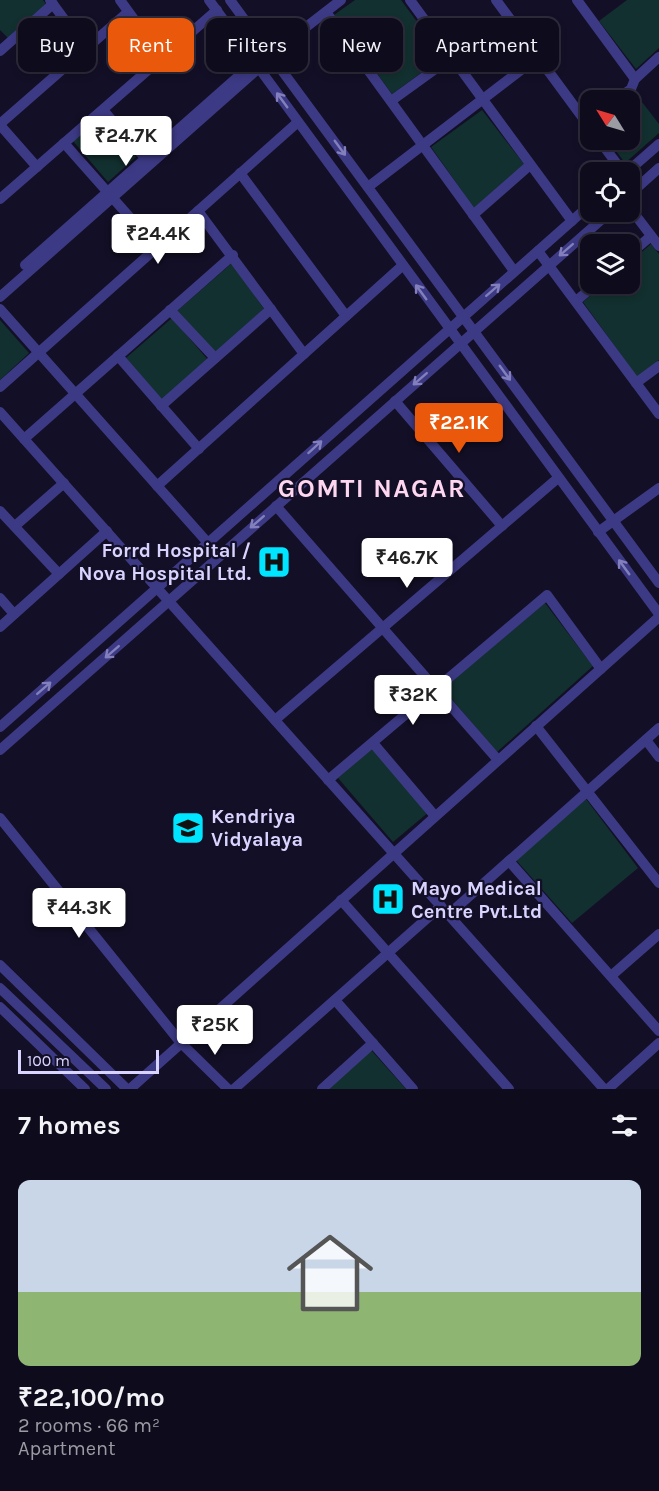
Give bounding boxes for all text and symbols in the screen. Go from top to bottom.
chip: Buy [18,18,96,72]
chip: Rent [108,18,194,72]
chip: Filters [206,18,308,72]
chip: New [320,18,403,72]
chip: Apartment [415,18,559,72]
north arrow [580,90,640,150]
map controls [580,90,640,294]
one-way arrow [276,93,288,109]
pin: ₹24.7K [77,116,175,167]
text: ₹24.7K [95,124,157,147]
one-way arrow [333,140,346,156]
button: locate [580,162,640,222]
pin: ₹24.4K [109,214,207,265]
text: ₹24.4K [126,222,190,245]
button: layers [580,234,640,294]
one-way arrow [559,243,574,257]
one-way arrow [485,283,500,297]
one-way arrow [415,285,427,301]
one-way arrow [498,365,511,381]
one-way arrow [412,372,427,386]
pin: ₹22.1K [410,403,508,454]
text: ₹22.1K [429,411,489,434]
one-way arrow [307,440,322,454]
district label: GOMTI NAGAR [278,473,466,504]
one-way arrow [250,515,265,529]
pin: ₹46.7K [358,538,456,589]
place label: Forrd Hospital / Nova Hospital Ltd. [78,539,251,585]
hospital icon: Forrd Hospital / Nova Hospital Ltd. [256,544,292,580]
text: ₹46.7K [376,546,438,569]
one-way arrow [618,560,630,576]
one-way arrow [104,645,120,658]
pin: ₹32K [377,675,449,726]
one-way arrow [36,681,51,695]
text: ₹32K [388,683,438,706]
place label: Kendriya Vidyalaya [211,805,303,851]
school or university icon: Kendriya Vidyalaya [170,810,206,846]
place label: Mayo Medical Centre Pvt.Ltd [411,877,542,923]
hospital icon: Mayo Medical Centre Pvt.Ltd [370,881,406,917]
pin: ₹44.3K [30,888,128,939]
text: ₹44.3K [46,896,112,919]
pin: ₹25K [179,1005,251,1056]
text: ₹25K [191,1013,239,1036]
scale bar [18,1047,159,1074]
text: 100 m [27,1051,70,1070]
icon: filters [608,1109,641,1142]
text: 7 homes [18,1110,121,1141]
icon: home [276,1219,384,1327]
text: ₹22,100/mo [18,1382,165,1413]
text: 2 rooms · 66 m² [18,1414,160,1437]
text: Apartment [18,1437,116,1460]

